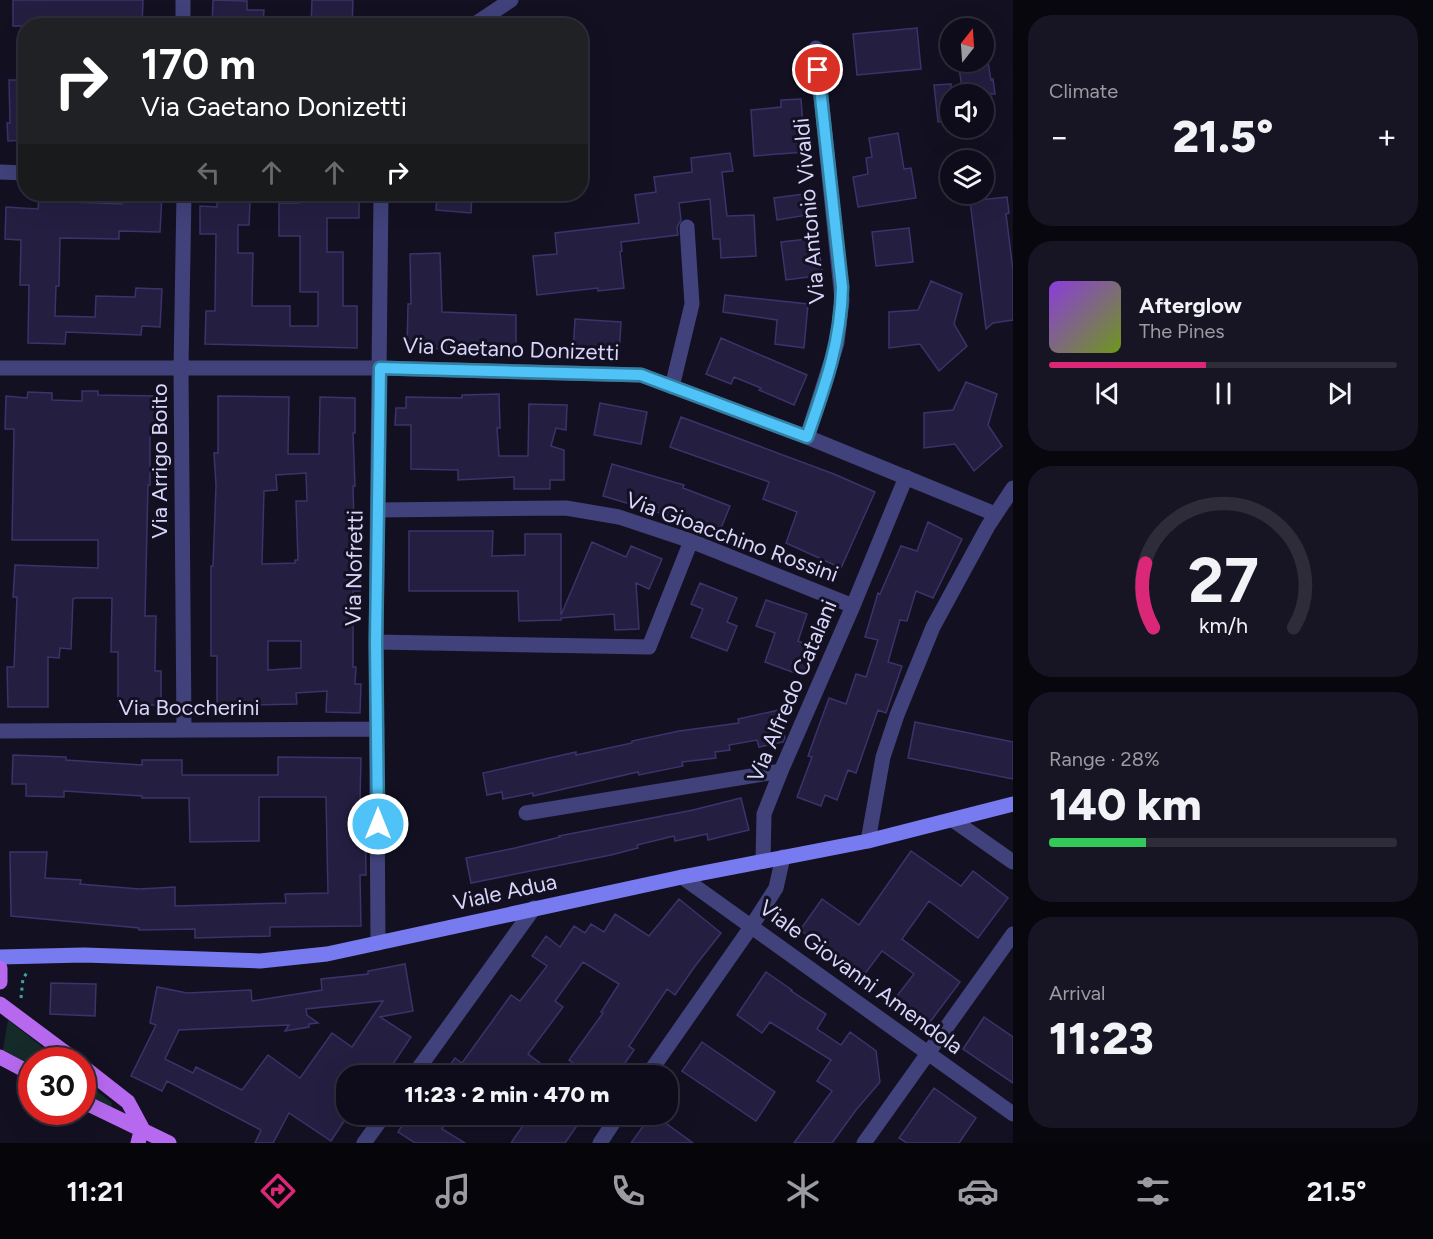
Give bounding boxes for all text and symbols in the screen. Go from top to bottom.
north arrow [940,18,994,72]
map controls [940,18,994,204]
text: 170 m [141,39,256,90]
icon: right [42,42,120,120]
pin [792,44,843,95]
icon: arrive [801,53,834,86]
text: Climate [1049,79,1118,103]
button: sound [940,84,994,138]
text: Via Gaetano Donizetti [141,90,407,123]
text: 21.5° [1172,109,1274,163]
street label: Via Antonio Vivaldi [787,117,831,305]
text: − [1049,117,1070,156]
text: + [1376,117,1397,156]
button: layers [940,150,994,204]
icon: left [192,156,225,189]
icon: ahead [255,156,288,189]
icon: ahead [318,156,351,189]
icon: right [381,156,414,189]
text: Afterglow [1139,292,1242,319]
text: The Pines [1139,319,1225,343]
street label: Via Gaetano Donizetti [402,332,620,366]
icon: previous [1091,377,1124,410]
icon: pause [1207,377,1240,410]
icon: next [1323,377,1356,410]
street label: Via Arrigo Boito [146,383,173,539]
street label: Via Gioacchino Rossini [622,486,842,588]
street label: Via Nofretti [339,510,369,626]
text: 27 [1188,544,1258,619]
street label: Via Alfredo Catalani [741,596,843,786]
text: km/h [1199,614,1247,639]
street label: Via Boccherini [118,694,260,721]
text: Range · 28% [1049,747,1160,771]
text: 140 km [1049,777,1202,831]
position arrow [346,792,410,856]
street label: Viale Adua [451,868,559,916]
street label: Viale Giovanni Amendola [754,894,968,1060]
text: Arrival [1049,981,1105,1005]
text: 11:23 [1049,1011,1154,1065]
speed limit sign: 30 [18,1047,96,1125]
text: 11:23 · 2 min · 470 m [405,1081,609,1108]
icon: directions [257,1170,299,1212]
icon: music [432,1170,474,1212]
icon: phone [607,1170,649,1212]
icon: climate [782,1170,824,1212]
icon: car [957,1170,999,1212]
icon: filters [1132,1170,1174,1212]
text: 11:21 [66,1175,124,1208]
text: 21.5° [1307,1175,1366,1208]

